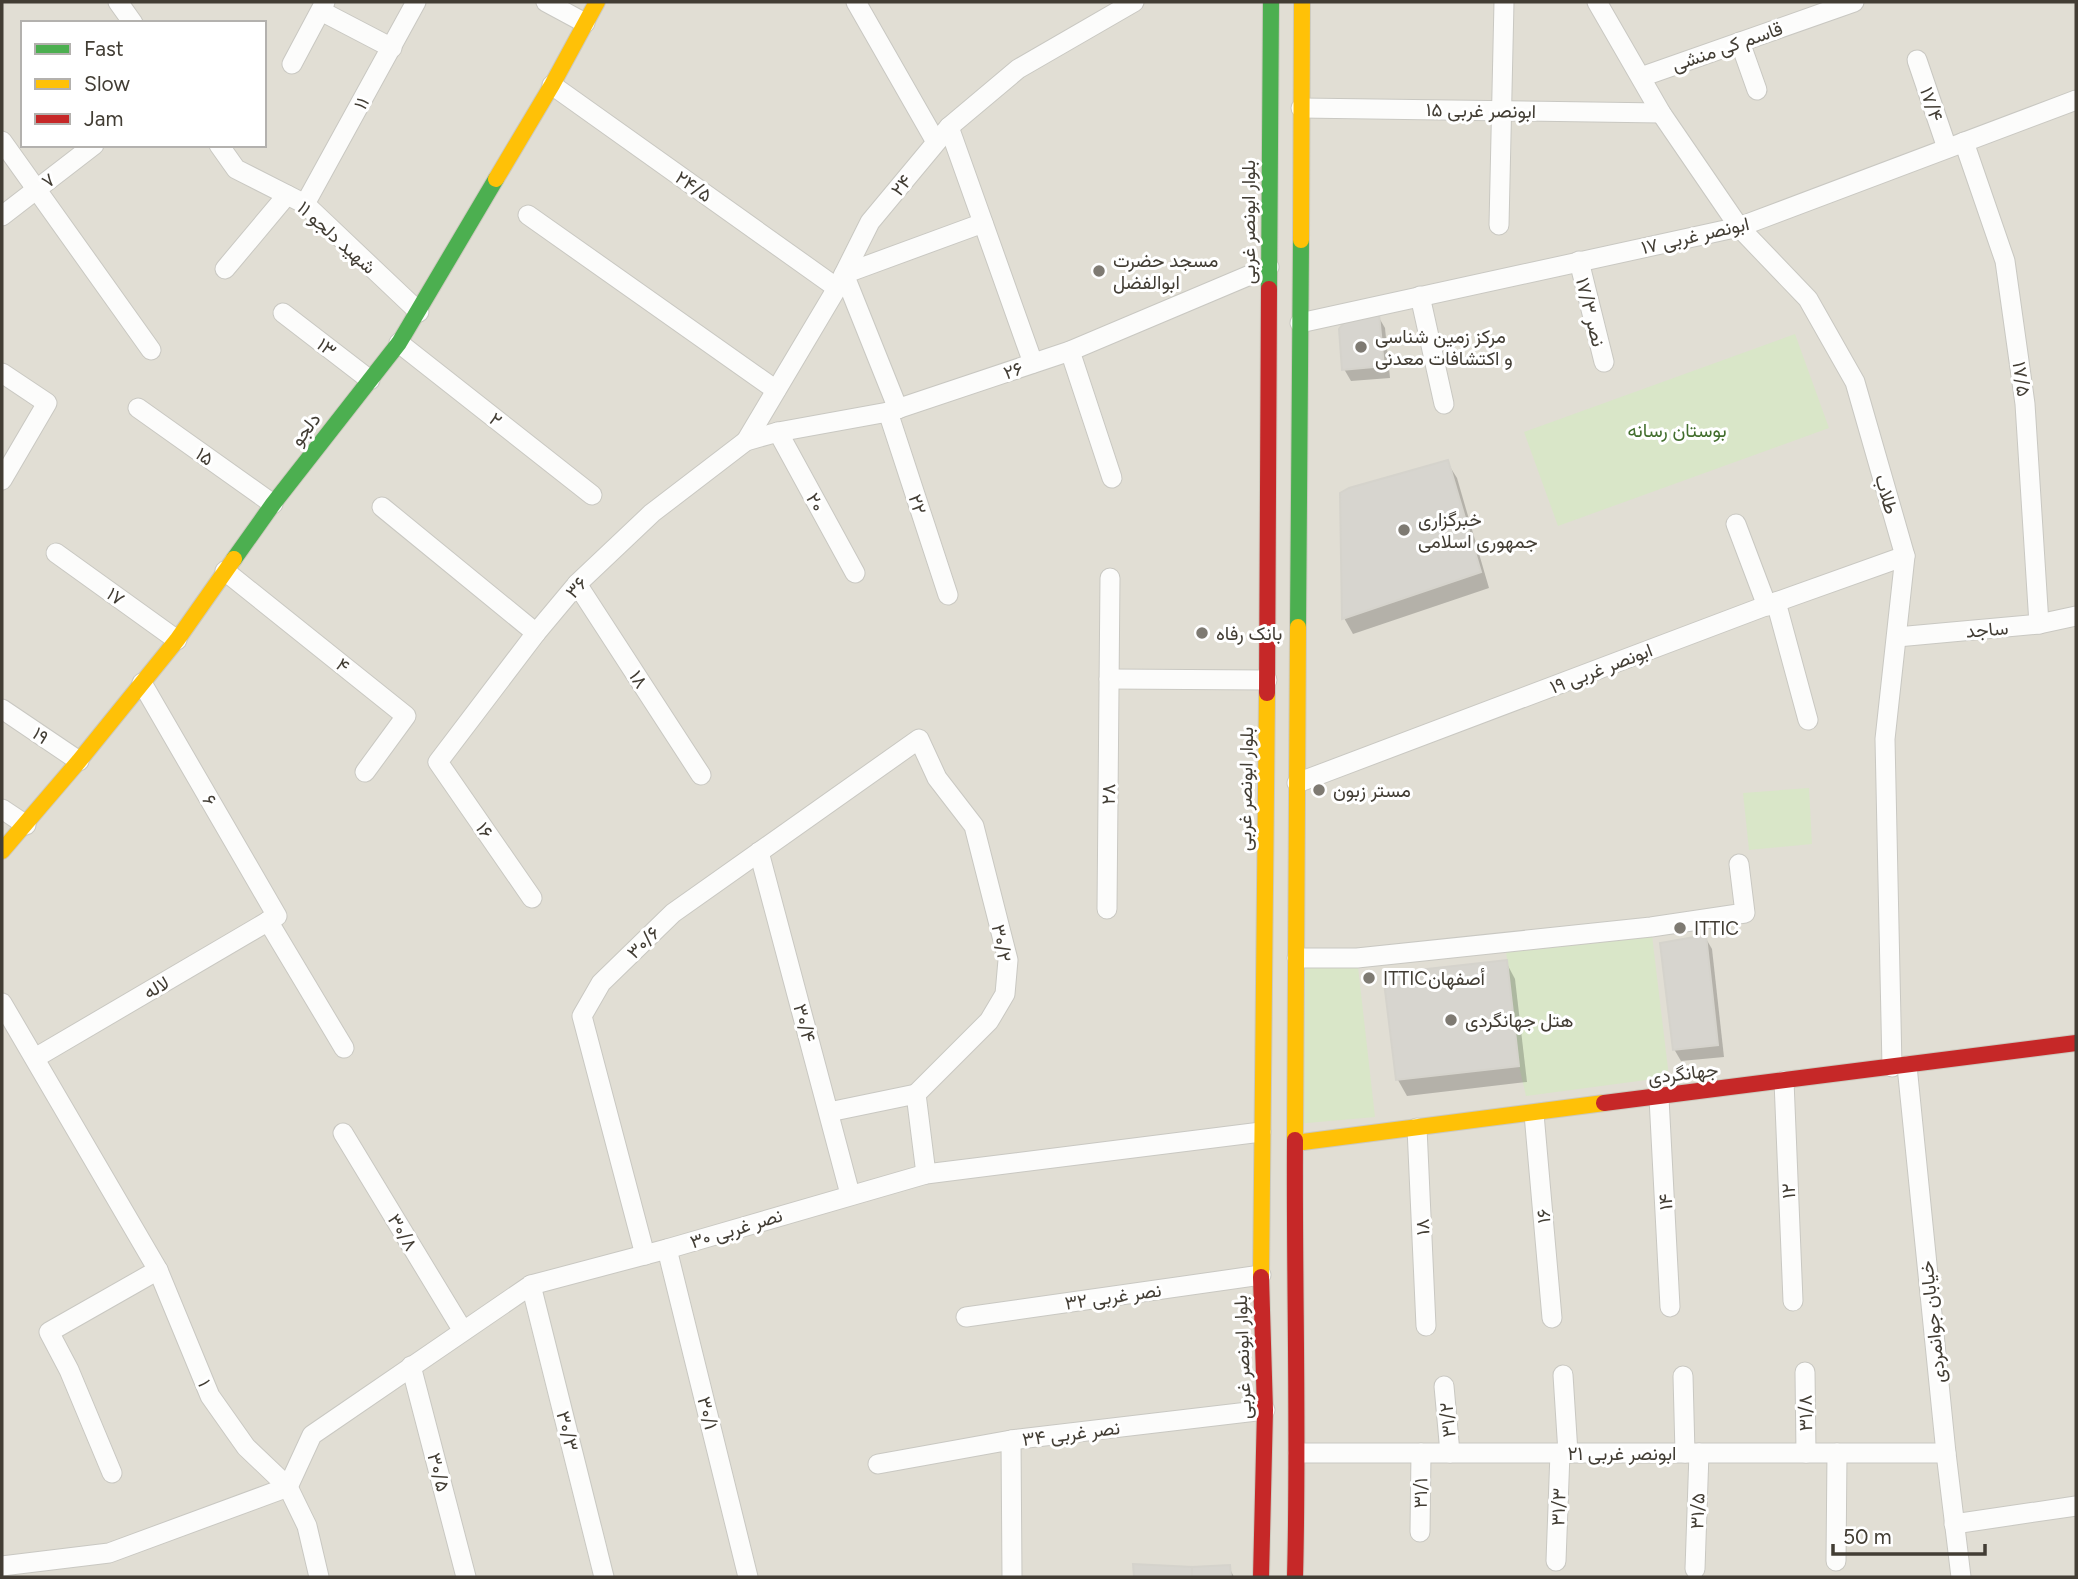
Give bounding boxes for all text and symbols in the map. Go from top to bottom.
street label: قاسم کی منشی [1669,17,1786,77]
legend [21,21,266,147]
text: Fast [84,36,124,61]
text: Slow [84,71,130,96]
street label: ۱۷/۴ [1915,84,1948,125]
street label: ۱۱ [349,93,374,114]
street label: ابونصر غربی ۱۵ [1426,98,1536,123]
text: Jam [84,106,123,131]
street label: بلوار ابونصر غربی [1237,160,1260,284]
street label: ۲۴/۵ [671,166,716,207]
street label: ۷ [37,168,60,193]
street label: ۲۴ [886,170,917,201]
street label: شهید دلجو ۱۱ [293,196,381,279]
street label: ابونصر غربی ۱۷ [1639,212,1751,259]
place label: مسجد حضرت ابوالفضل [1113,249,1218,294]
marker: مسجد حضرت ابوالفضل [1091,263,1107,279]
street label: نصر ۱۷/۳ [1571,275,1610,349]
place label: مرکز زمین شناسی و اکتشافات معدنی [1375,325,1513,370]
street label: ۱۳ [313,333,341,362]
marker: مرکز زمین شناسی و اکتشافات معدنی [1353,339,1369,355]
street label: ۲۶ [1000,356,1026,384]
street label: ۱۷/۵ [2008,360,2035,398]
street label: ۲ [485,407,507,432]
street label: دلجو [285,408,326,451]
park label: بوستان رسانه [1627,419,1727,442]
street label: ۱۵ [191,442,218,471]
street label: طلاب [1870,472,1903,517]
street label: ۲۰ [801,489,830,516]
street label: ۲۲ [904,491,932,517]
place label: خبرگزاری جمهوری اسلامی [1418,508,1538,553]
marker: خبرگزاری جمهوری اسلامی [1396,522,1412,538]
street label: ۳۶ [561,572,592,603]
street label: ۱۷ [102,582,129,611]
street label: ساجد [1965,616,2009,643]
place label: بانک رفاه [1216,622,1282,645]
marker: بانک رفاه [1194,625,1210,641]
street label: ابونصر غربی ۱۹ [1547,638,1656,699]
street label: ۴ [331,653,354,678]
street label: ۱۸ [624,666,653,693]
street label: ۱۹ [28,722,53,749]
street label: بلوار ابونصر غربی [1233,727,1258,851]
place label: مستر زبون [1333,779,1411,802]
marker: مستر زبون [1311,782,1327,798]
street label: ۲۸ [1097,783,1120,805]
street label: ۶ [197,790,222,810]
street label: ۱۶ [471,818,498,843]
place label: ITTIC [1694,917,1739,940]
marker: ITTIC [1672,920,1688,936]
street label: ۳۰/۶ [622,921,665,964]
street label: ۳۰/۲ [987,922,1016,964]
place label: ITTICأصفهان [1383,967,1485,990]
marker: ITTICأصفهان [1361,970,1377,986]
street label: لاله [139,971,173,1004]
street label: ۳۰/۴ [788,1001,821,1045]
place label: هتل جهانگردی [1465,1009,1574,1032]
marker: هتل جهانگردی [1443,1012,1459,1028]
street label: جهانگردی [1647,1058,1720,1089]
street label: ۱۲ [1777,1183,1800,1199]
street label: ۱۴ [1654,1193,1677,1211]
street label: نصر غربی ۳۰ [687,1204,785,1253]
street label: ۱۶ [1531,1208,1556,1224]
street label: ۳۰/۸ [383,1210,423,1255]
street label: ۱۸ [1411,1218,1434,1236]
street label: خیابان جوانمردی [1915,1260,1950,1384]
street label: نصر غربی ۳۲ [1063,1278,1163,1315]
street label: بلوار ابونصر غربی [1229,1294,1256,1420]
street label: ۱ [193,1376,216,1390]
street label: ۳۰/۱ [692,1394,723,1432]
street label: ۳۱/۸ [1794,1395,1817,1431]
street label: ۳۱/۲ [1434,1401,1461,1439]
street label: ۳۰/۳ [551,1409,584,1454]
street label: نصر غربی ۳۴ [1021,1416,1121,1451]
street label: ابونصر غربی ۲۱ [1568,1442,1676,1465]
street label: ۳۰/۵ [422,1450,455,1494]
street label: ۳۱/۱ [1409,1477,1432,1509]
street label: ۳۱/۳ [1546,1488,1571,1526]
street label: ۳۱/۵ [1685,1492,1710,1530]
scale bar [1833,1512,1985,1556]
text: 50 m [1843,1524,1892,1549]

